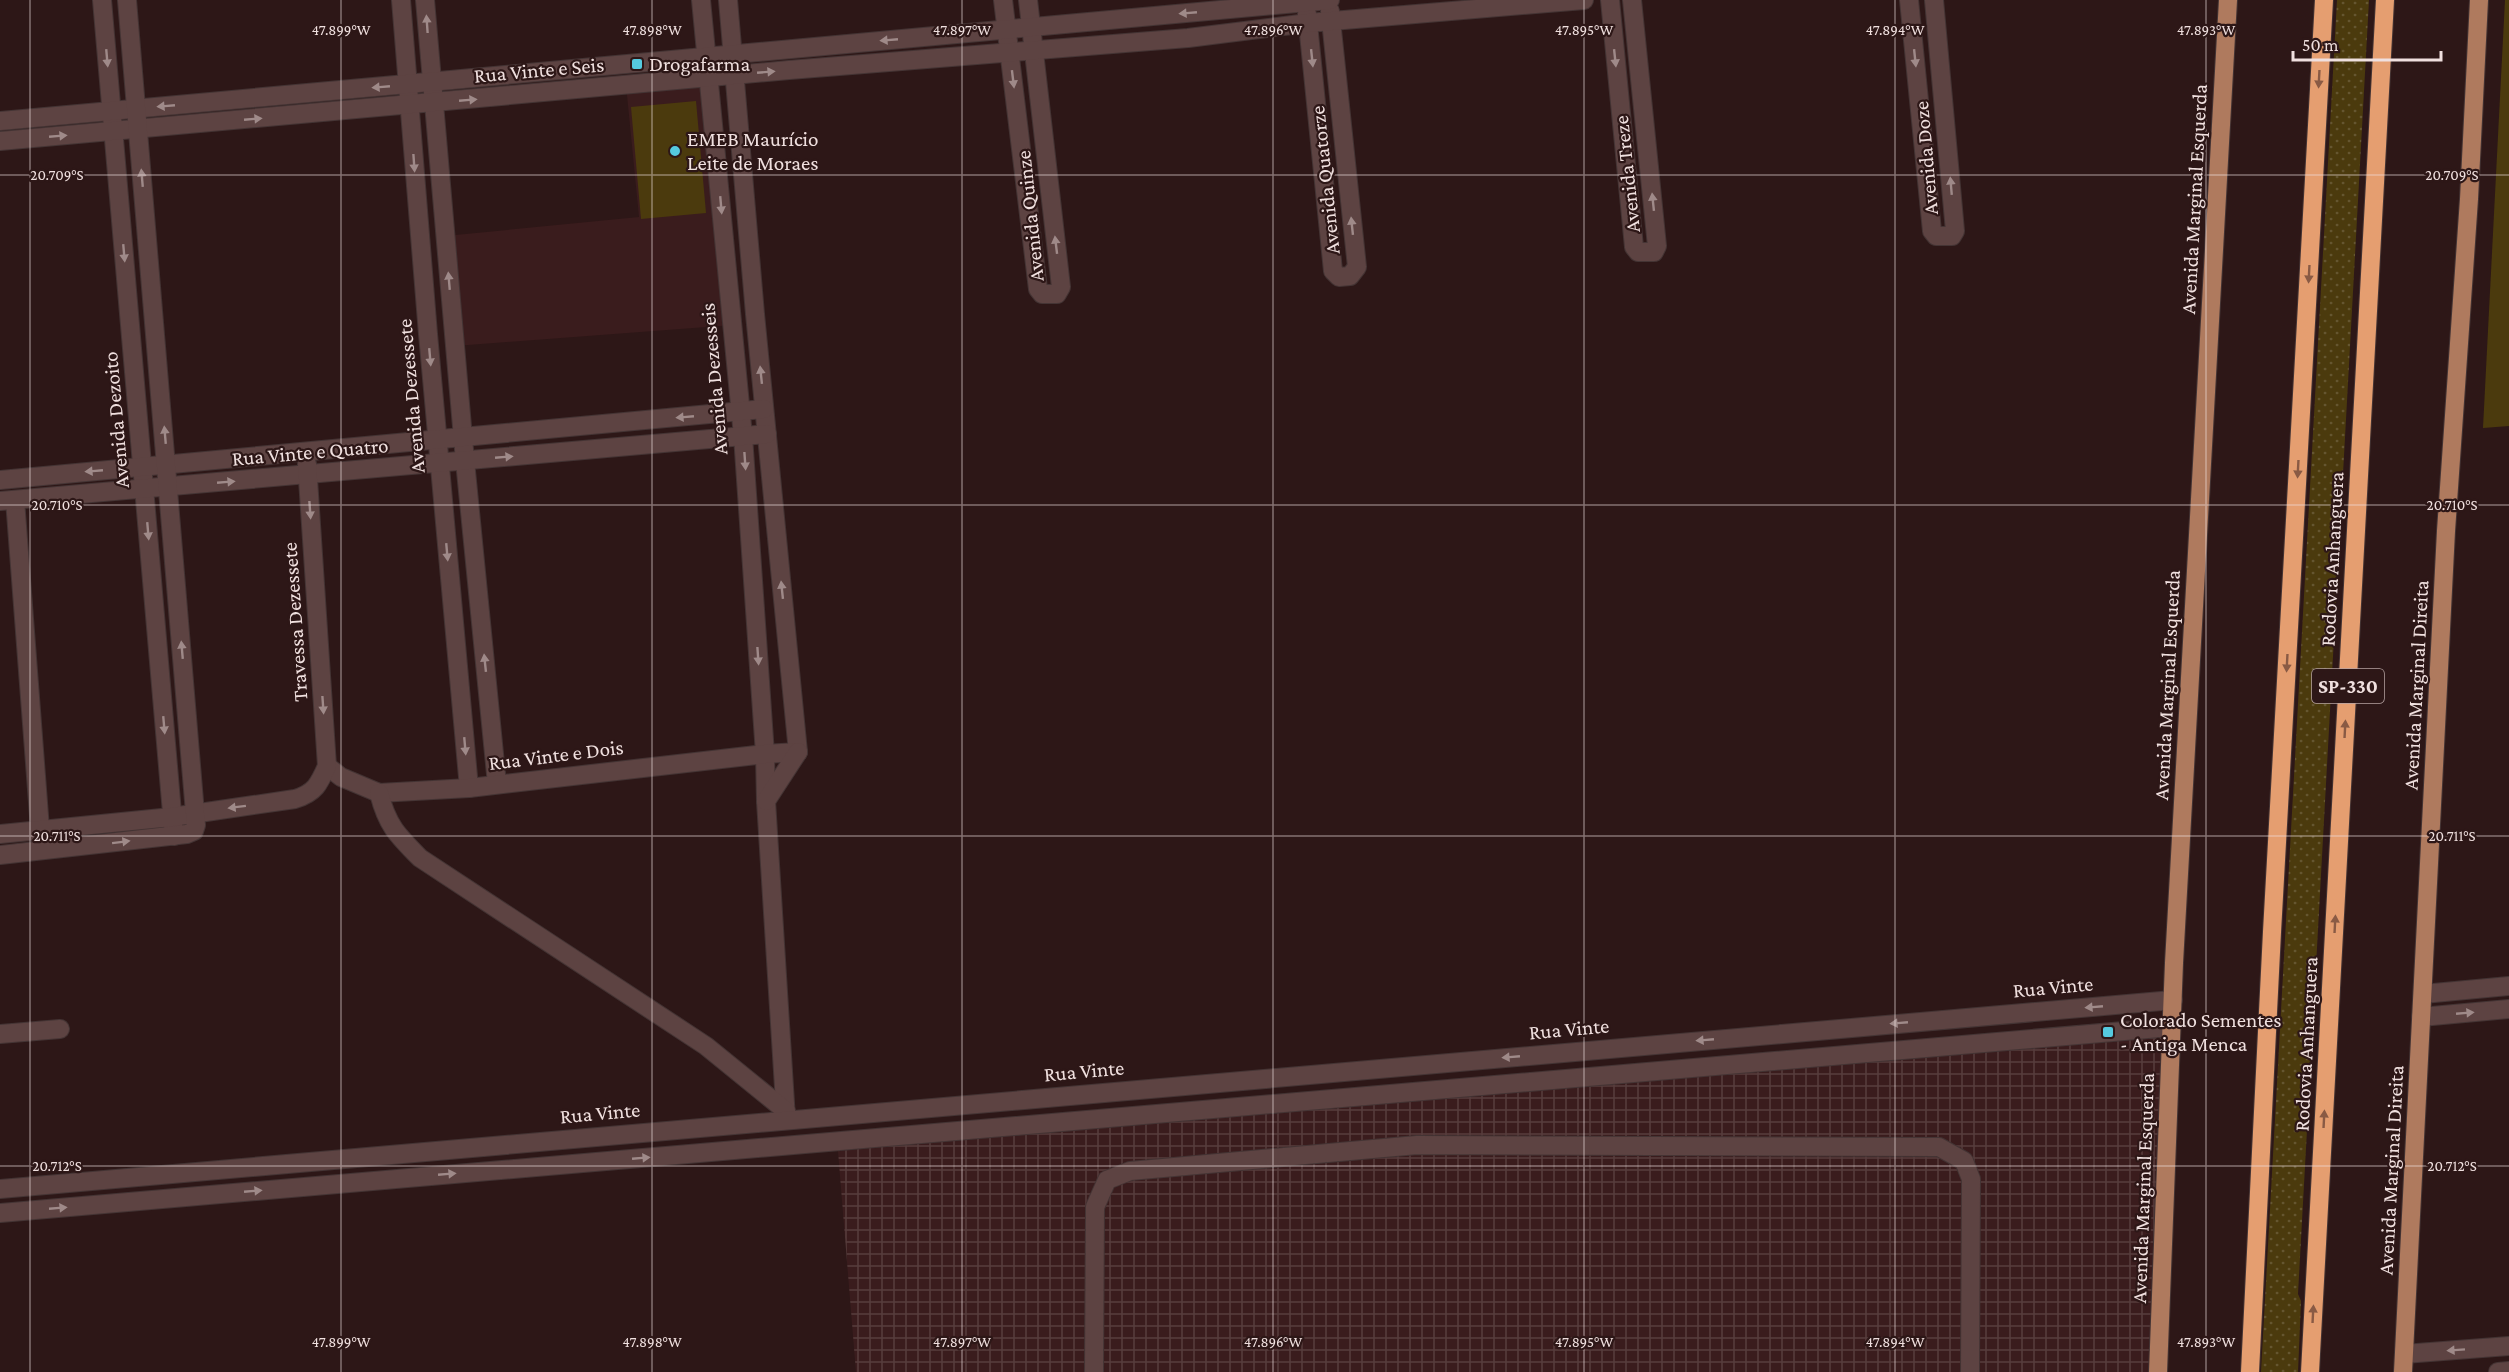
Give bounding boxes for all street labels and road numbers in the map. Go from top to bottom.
street label: Rua Vinte e Seis [473,52,605,88]
street label: Avenida Marginal Esquerda [2176,83,2212,315]
street label: Avenida Doze [1909,100,1943,216]
street label: Avenida Quatorze [1305,104,1345,256]
street label: Avenida Treze [1609,114,1645,234]
street label: Avenida Quinze [1011,149,1049,283]
street label: Avenida Dezesseis [695,302,733,456]
street label: Avenida Dezessete [392,318,430,474]
street label: Avenida Dezoito [98,351,134,489]
street label: Rua Vinte e Quatro [231,433,389,471]
street label: Rodovia Anhanguera [2315,471,2349,647]
street label: Travessa Dezessete [277,541,313,703]
street label: Avenida Marginal Esquerda [2149,569,2185,801]
street label: Avenida Marginal Direita [2399,579,2433,790]
road number: SP-330 [2312,669,2384,703]
street label: Rua Vinte e Dois [487,735,625,775]
street label: Rodovia Anhanguera [2289,956,2323,1132]
street label: Rua Vinte [2012,972,2094,1002]
street label: Rua Vinte [1528,1014,1610,1044]
street label: Rua Vinte [1043,1056,1125,1086]
street label: Avenida Marginal Direita [2374,1064,2408,1275]
street label: Avenida Marginal Esquerda [2127,1072,2159,1304]
street label: Rua Vinte [559,1098,641,1128]

